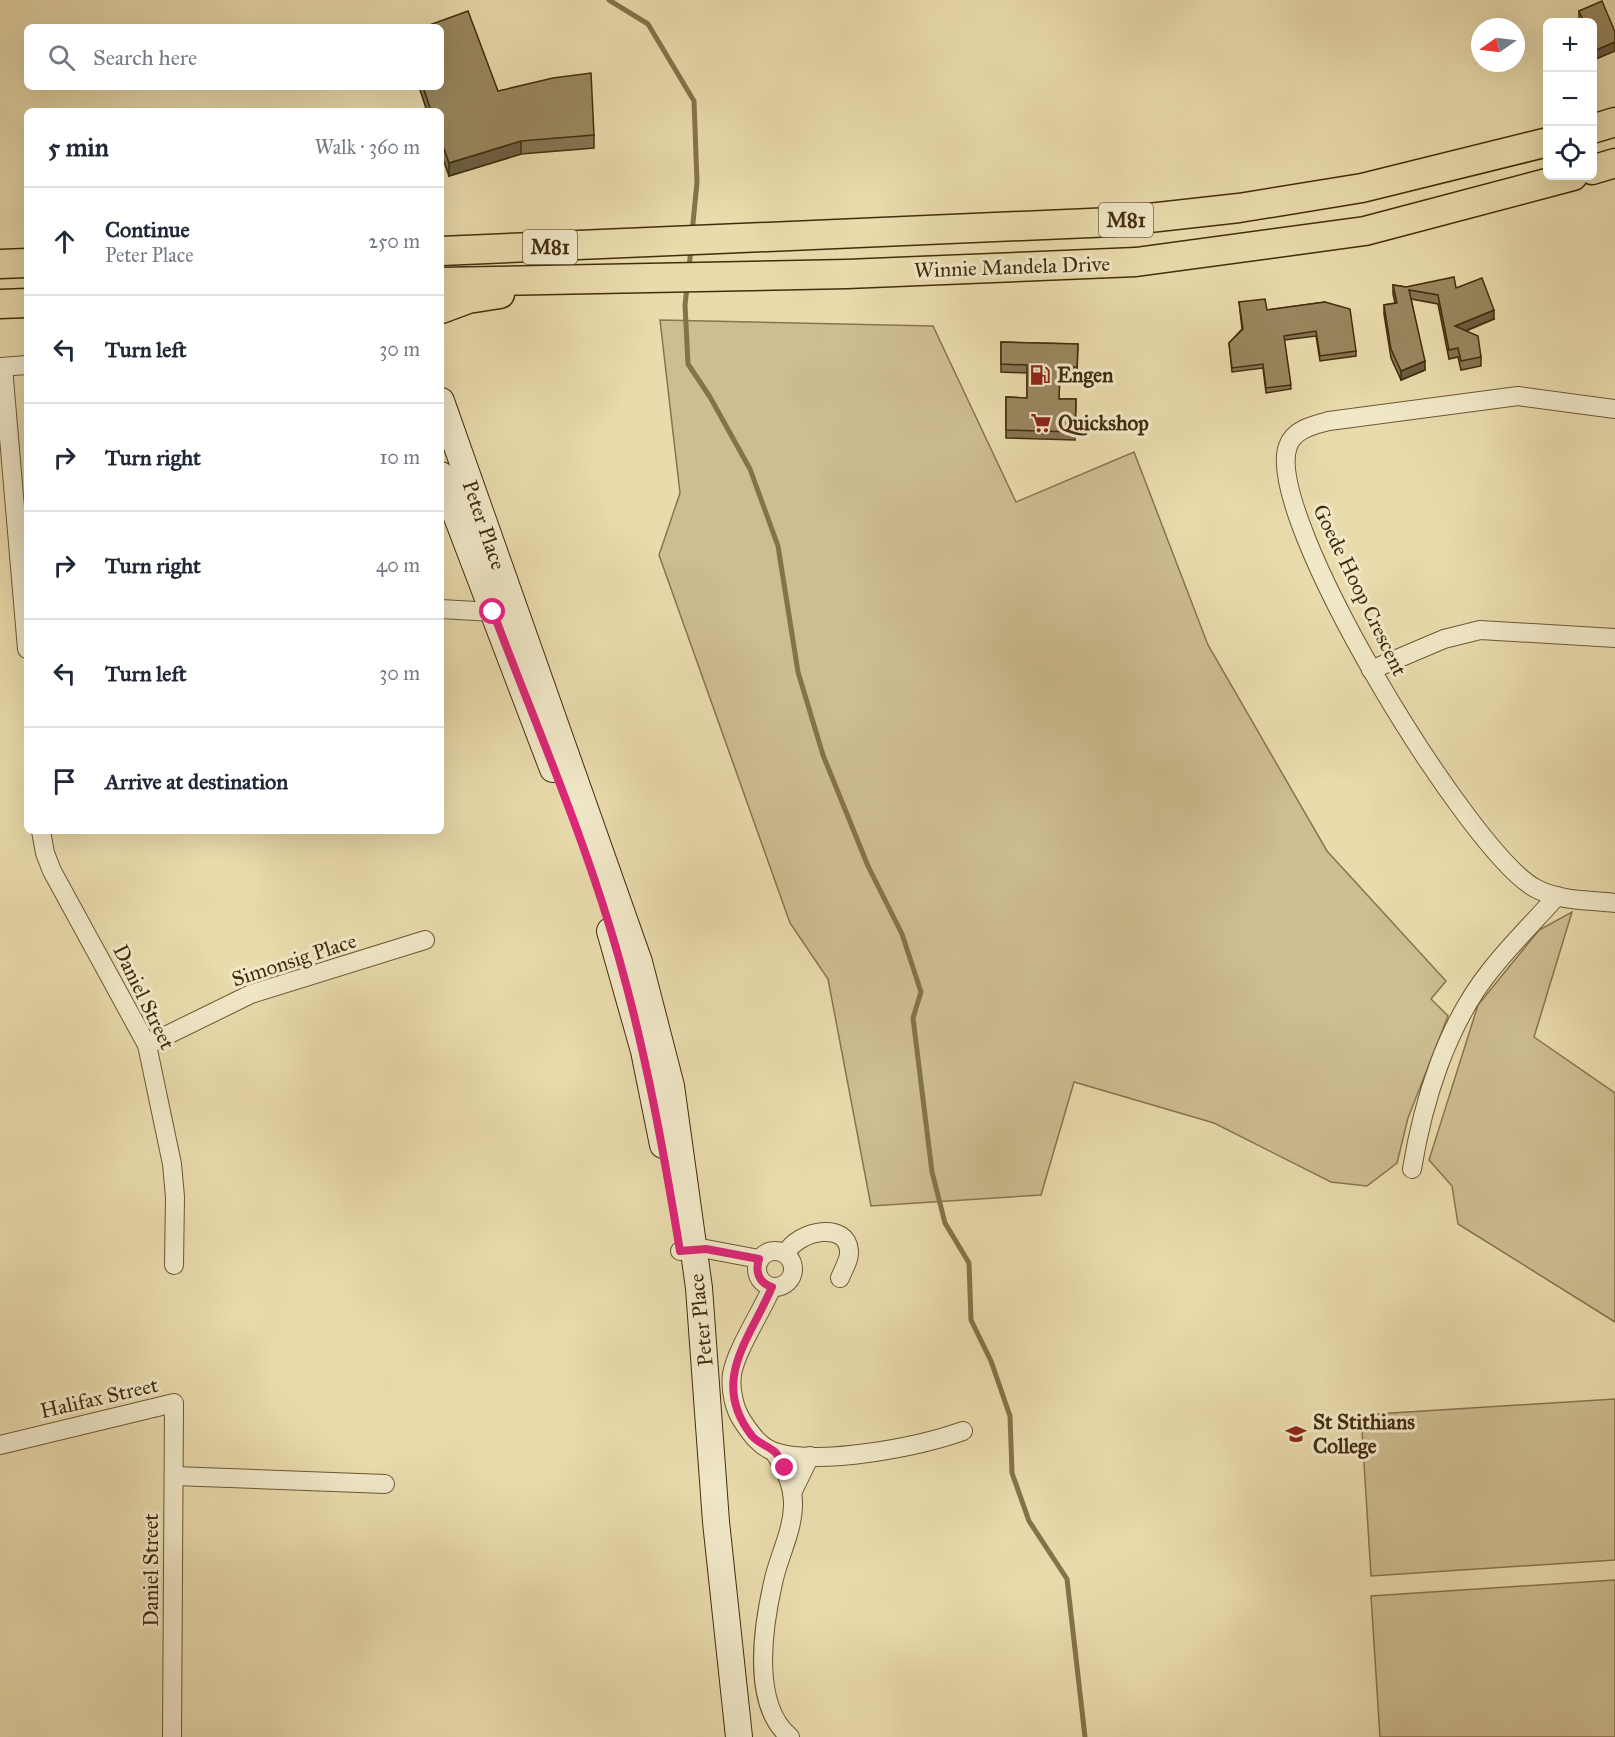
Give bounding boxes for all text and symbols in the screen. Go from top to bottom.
north arrow [1471,18,1525,72]
map controls [1543,18,1597,180]
button: + [1543,18,1597,72]
search box [24,24,444,90]
icon: search [45,41,78,74]
text: Search here [93,44,197,71]
button: − [1543,72,1597,126]
button: locate [1543,126,1597,180]
text: 5 min [48,131,109,163]
text: Walk · 360 m [315,135,420,159]
road number: M81 [1099,203,1153,237]
text: Continue [105,216,190,243]
icon: ahead [48,225,81,258]
text: 250 m [368,229,420,253]
road number: M81 [523,230,577,264]
text: Peter Place [105,243,194,267]
street label: Winnie Mandela Drive [914,251,1111,283]
icon: left [48,333,81,366]
text: Turn left [105,336,187,363]
text: 30 m [379,337,420,361]
place label: Engen [1057,362,1114,388]
fuel station icon: Engen [1028,363,1052,387]
place label: Quickshop [1058,410,1149,436]
supermarket icon: Quickshop [1029,411,1053,435]
icon: right [48,441,81,474]
text: Turn right [105,444,201,471]
text: 10 m [379,445,420,469]
street label: Peter Place [457,477,512,573]
street label: Goede Hoop Crescent [1307,500,1413,681]
icon: right [48,549,81,582]
text: Turn right [105,552,201,579]
text: 40 m [376,553,420,577]
route start [479,598,505,624]
icon: left [48,657,81,690]
text: Turn left [105,660,187,687]
text: 30 m [379,661,420,685]
icon: arrive [48,765,81,798]
text: Arrive at destination [105,768,288,795]
street label: Simonsig Place [228,928,360,992]
street label: Daniel Street [107,940,181,1054]
street label: Peter Place [683,1272,719,1368]
street label: Halifax Street [37,1372,161,1424]
place label: St Stithians College [1313,1409,1415,1459]
school or university icon: St Stithians College [1284,1422,1308,1446]
route end [771,1454,797,1480]
street label: Daniel Street [138,1513,164,1627]

